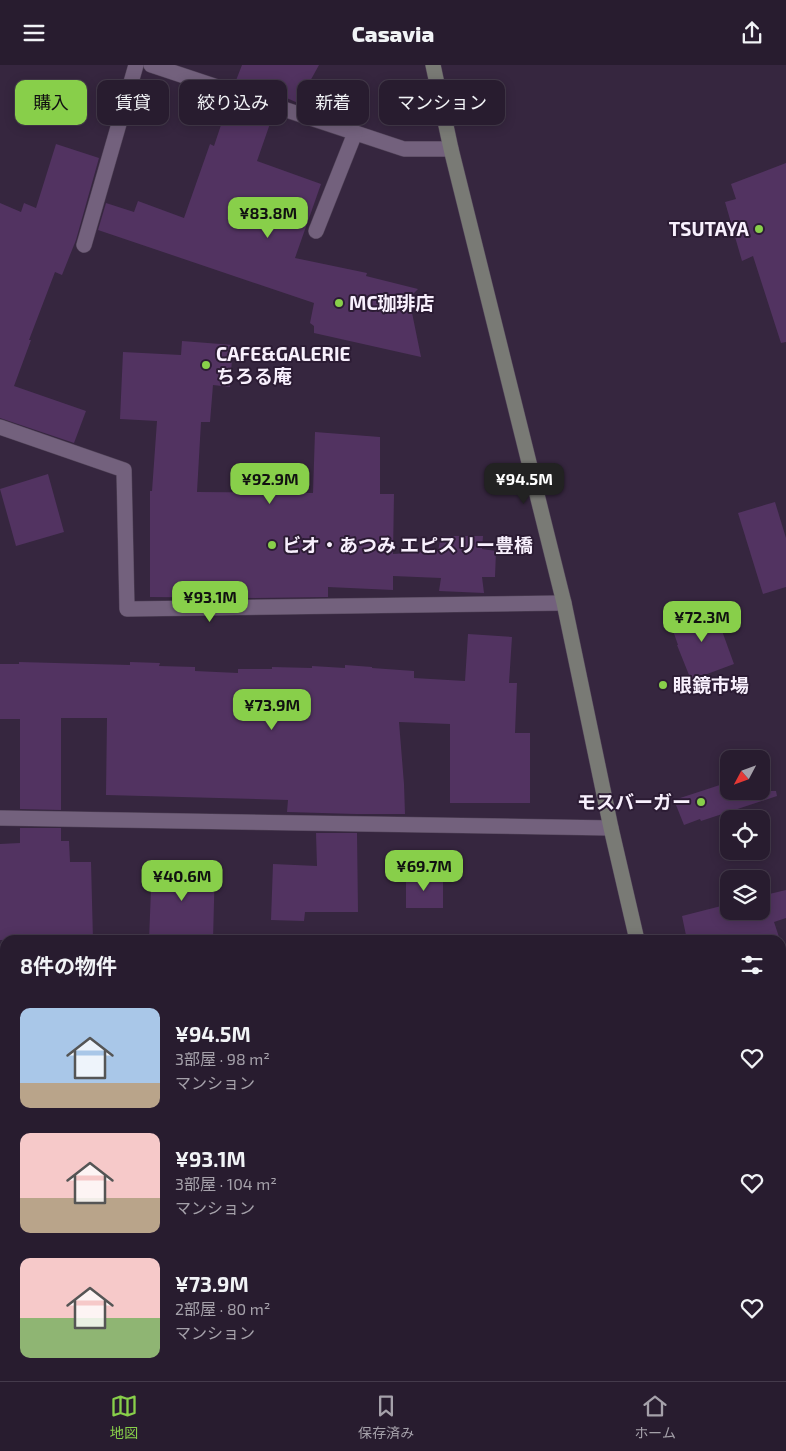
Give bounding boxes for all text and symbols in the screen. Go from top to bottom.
icon: menu [20,19,48,47]
icon: share [738,19,766,47]
text: Casavia [352,20,434,46]
chip: 購入 [15,80,87,125]
chip: 賃貸 [97,80,169,125]
chip: 絞り込み [179,80,287,125]
chip: 新着 [297,80,369,125]
chip: マンション [379,80,505,125]
pin: ¥83.8M [227,197,309,239]
text: ¥83.8M [239,203,297,222]
place label: TSUTAYA [669,217,750,240]
marker: TSUTAYA [753,223,765,235]
place label: MC珈琲店 [349,291,435,314]
marker: MC珈琲店 [333,297,345,309]
place label: CAFE&GALERIE ちろる庵 [216,342,350,387]
marker: CAFE&GALERIE ちろる庵 [200,359,212,371]
pin: ¥92.9M [229,463,311,505]
pin: ¥94.5M [483,463,565,505]
text: ¥92.9M [241,469,299,488]
text: ¥94.5M [495,469,553,488]
place label: ビオ・あつみ エピスリー豊橋 [282,533,533,556]
marker: ビオ・あつみ エピスリー豊橋 [266,539,278,551]
pin: ¥93.1M [169,581,251,623]
text: ¥93.1M [183,587,237,606]
pin: ¥72.3M [661,601,743,643]
text: ¥72.3M [674,607,730,626]
place label: 眼鏡市場 [673,673,749,696]
marker: 眼鏡市場 [657,679,669,691]
pin: ¥73.9M [231,689,313,731]
text: ¥73.9M [244,695,300,714]
north arrow [720,750,770,800]
map controls [720,750,770,920]
place label: モスバーガー [577,790,691,813]
marker: モスバーガー [695,796,707,808]
button: locate [720,810,770,860]
pin: ¥69.7M [383,849,465,892]
text: ¥69.7M [396,856,452,875]
pin: ¥40.6M [141,859,223,902]
text: ¥40.6M [153,866,211,885]
button: layers [720,870,770,920]
icon: filters [738,951,766,979]
text: 8件の物件 [20,953,117,978]
text: ¥94.5M [175,1021,251,1046]
icon: home [60,1028,120,1088]
icon: heart [738,1044,766,1072]
text: 3部屋 · 98 m² [175,1049,270,1068]
text: マンション [175,1073,255,1092]
text: ¥93.1M [175,1146,246,1171]
icon: home [60,1153,120,1213]
icon: heart [738,1169,766,1197]
text: 3部屋 · 104 m² [175,1174,277,1193]
text: マンション [175,1198,255,1217]
text: ¥73.9M [175,1271,249,1296]
icon: home [60,1278,120,1338]
icon: heart [738,1294,766,1322]
text: 2部屋 · 80 m² [175,1299,270,1318]
text: マンション [175,1323,255,1342]
tab: 地図 [110,1392,138,1442]
tab: 保存済み [358,1392,414,1442]
tab: ホーム [634,1392,676,1442]

